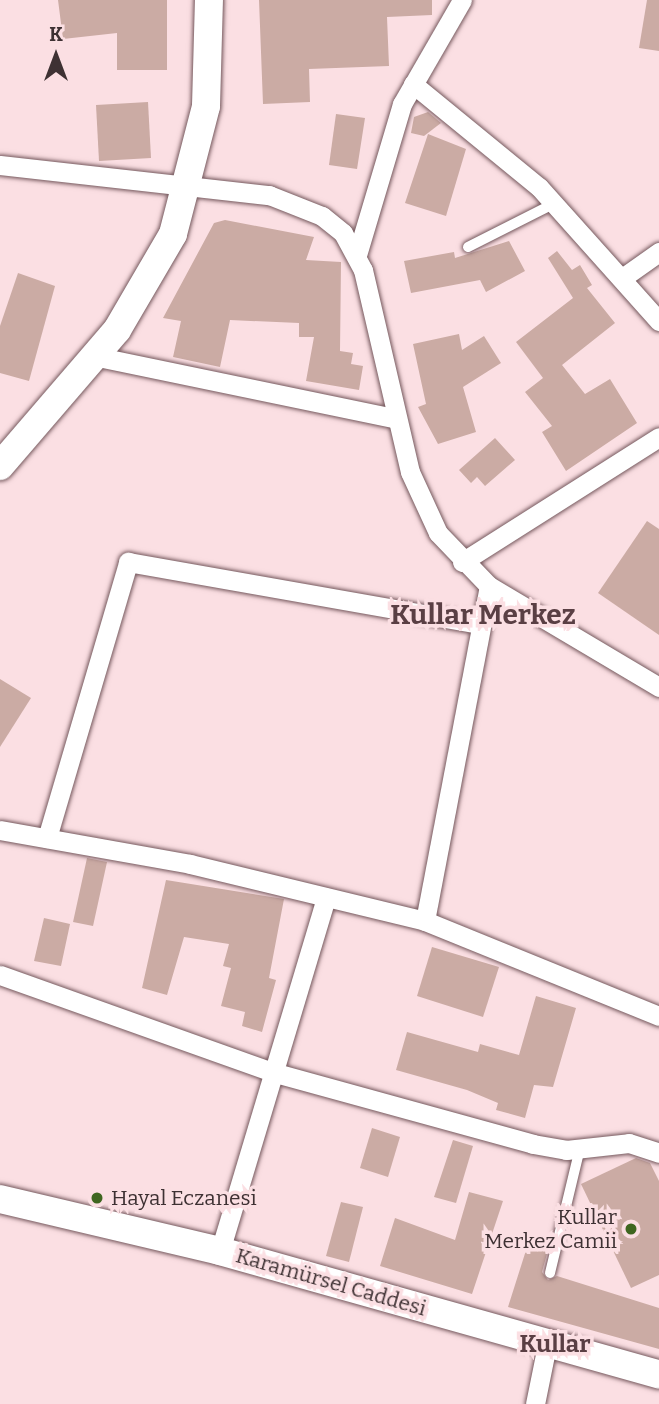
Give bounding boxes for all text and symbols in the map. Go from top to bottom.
north arrow [21,21,91,91]
text: K [49,23,63,46]
district label: Kullar Merkez [390,598,576,632]
place label: Hayal Eczanesi [111,1185,257,1211]
marker: Hayal Eczanesi [89,1190,105,1206]
place label: Kullar Merkez Camii [484,1204,617,1254]
marker: Kullar Merkez Camii [623,1221,639,1237]
street label: Karamürsel Caddesi [233,1243,429,1321]
district label: Kullar [519,1331,591,1359]

